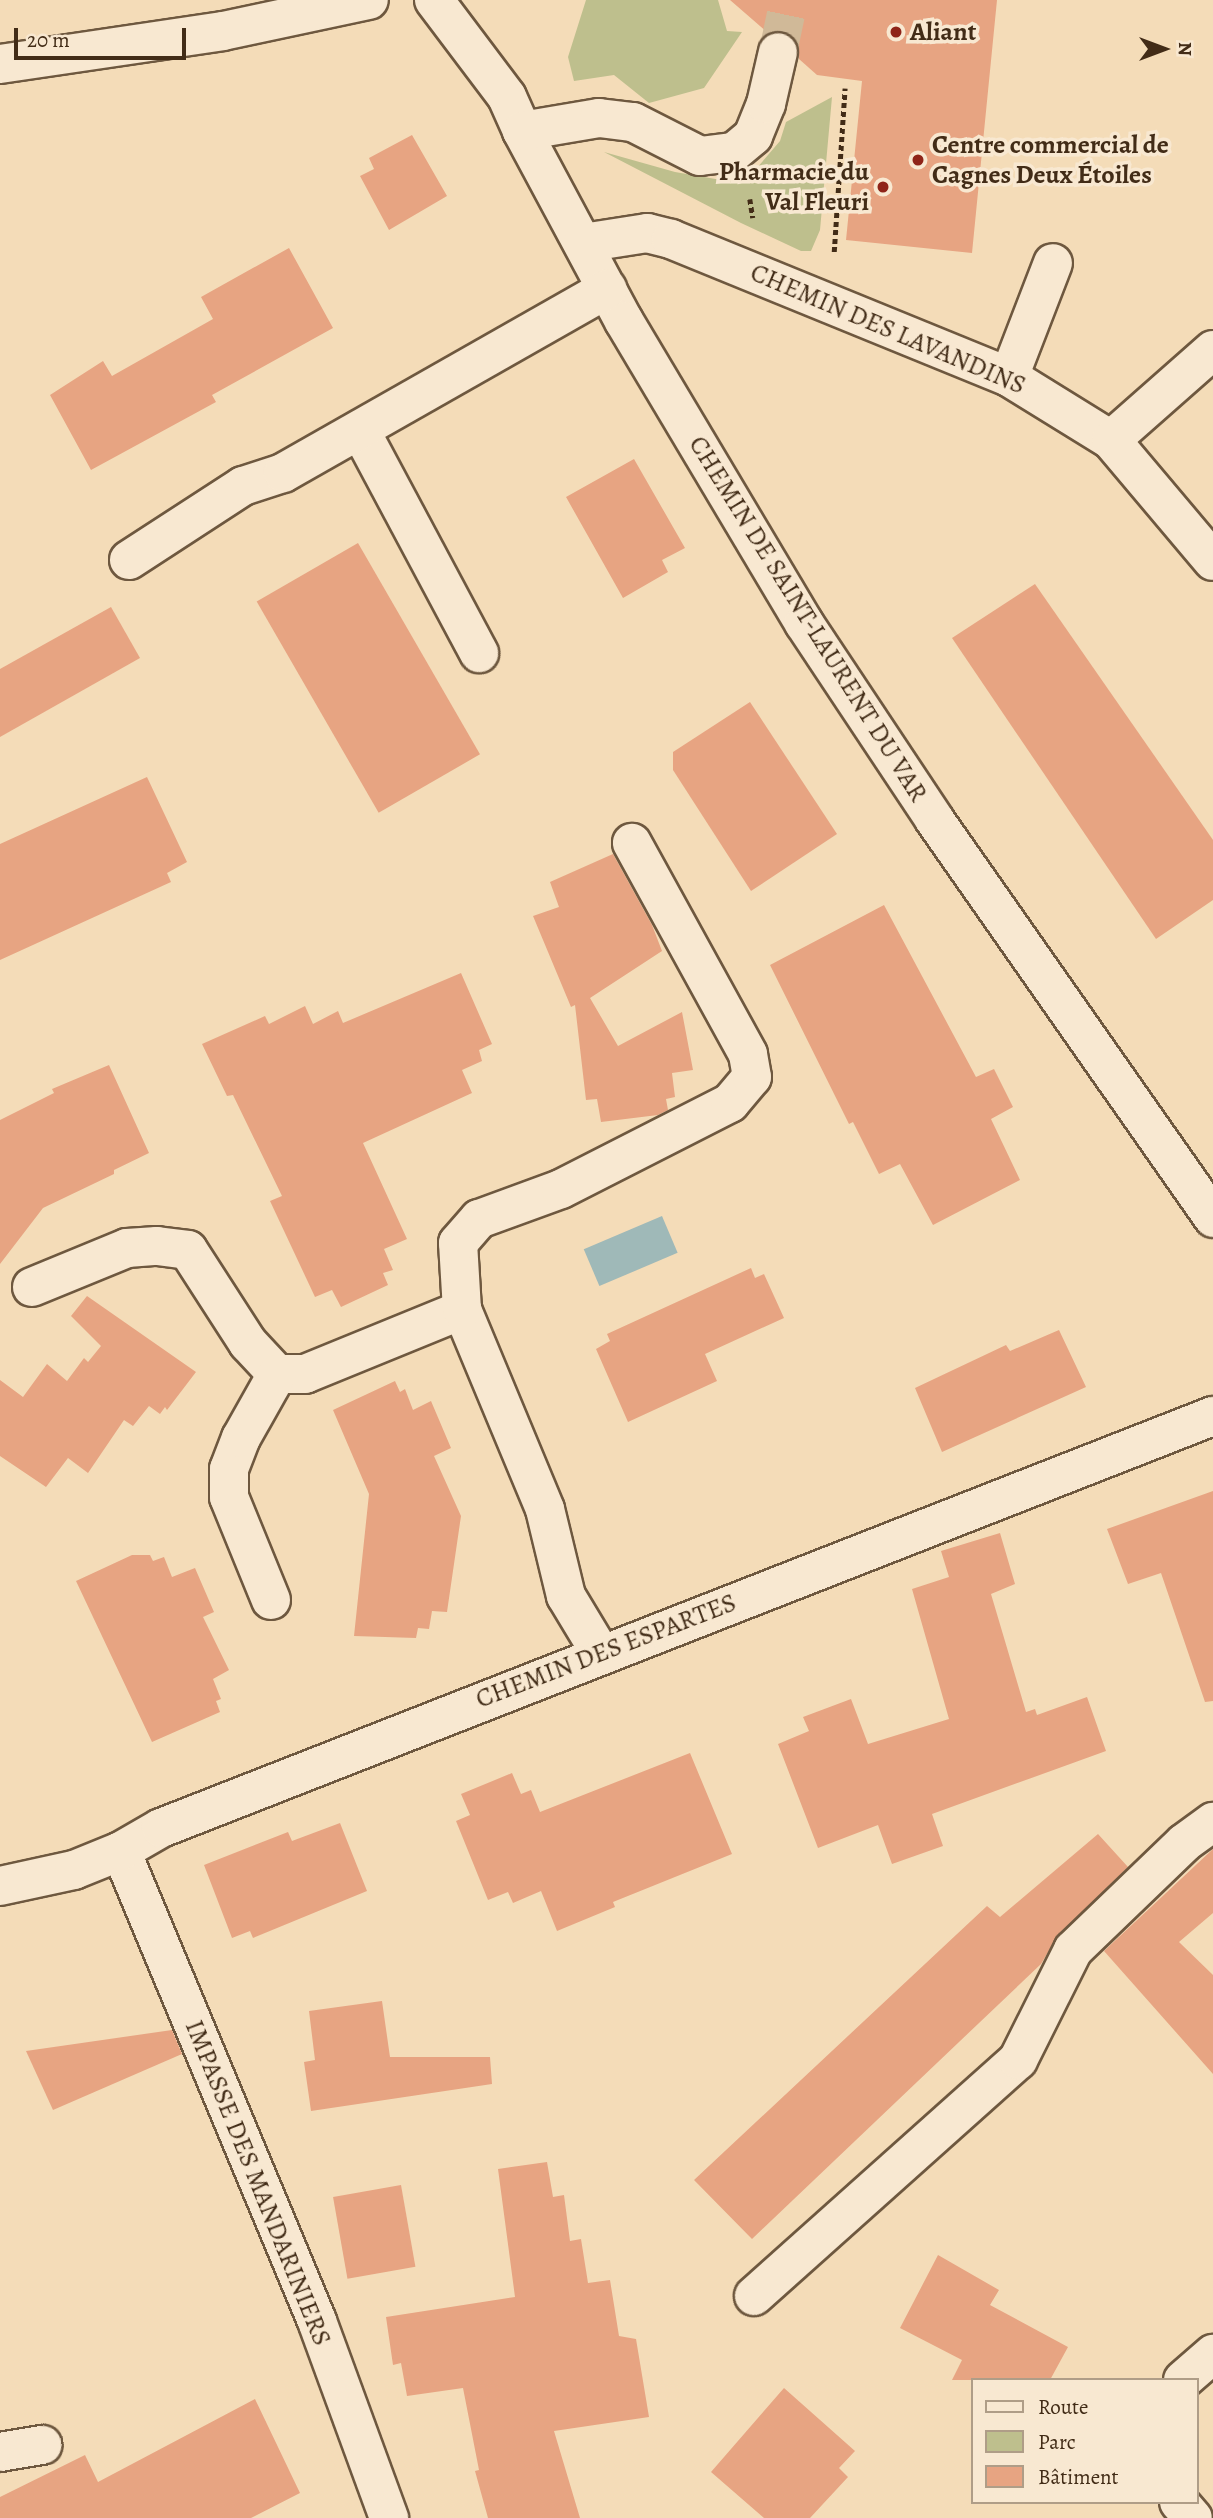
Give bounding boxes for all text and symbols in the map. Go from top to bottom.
scale bar [18,14,189,58]
north arrow [1129,14,1199,84]
place label: Aliant [910,16,976,48]
marker: Aliant [888,24,904,40]
text: 20 m [27,26,70,54]
text: N [1172,42,1198,56]
place label: Centre commercial de Cagnes Deux Étoiles [932,129,1169,190]
marker: Centre commercial de Cagnes Deux Étoiles [910,152,926,168]
place label: Pharmacie du Val Fleuri [719,156,869,218]
marker: Pharmacie du Val Fleuri [875,179,891,195]
street label: CHEMIN DES LAVANDINS [746,257,1030,401]
street label: CHEMIN DE SAINT-LAURENT DU VAR [682,430,934,808]
street label: CHEMIN DES ESPARTES [471,1587,741,1715]
street label: IMPASSE DES MANDARINIERS [178,2016,338,2350]
legend [972,2378,1199,2504]
text: Route [1038,2393,1088,2421]
text: Parc [1038,2428,1076,2456]
text: Bâtiment [1038,2463,1119,2491]

